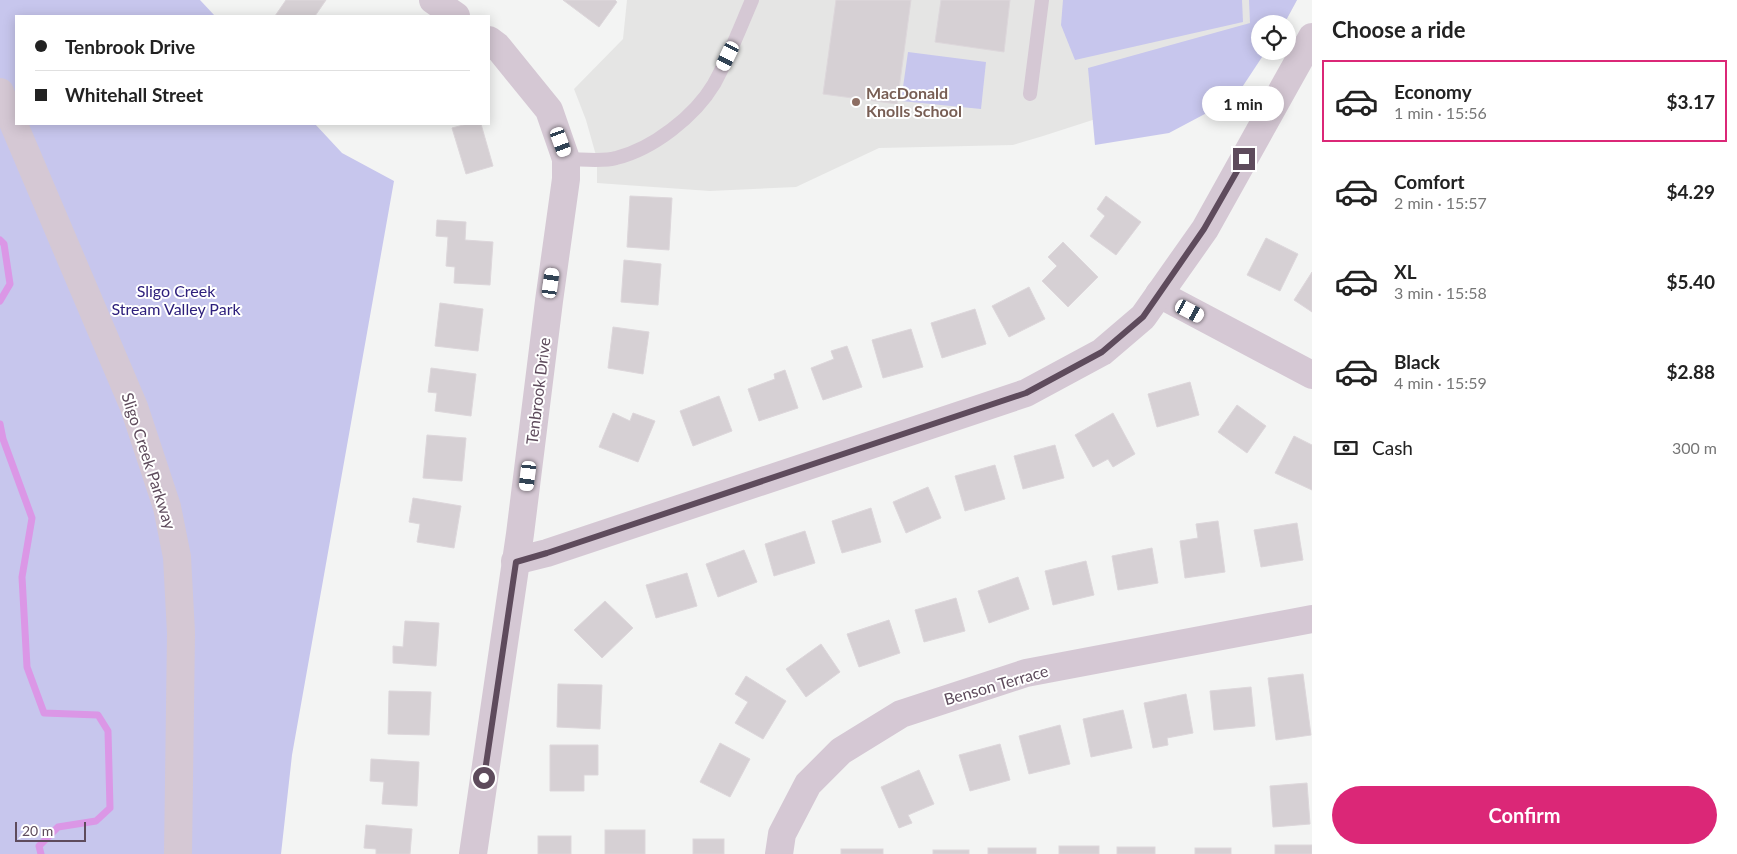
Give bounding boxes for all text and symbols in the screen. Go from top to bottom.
map controls [1251,15,1296,60]
button: locate [1251,15,1296,60]
text: Choose a ride [1332,16,1466,43]
text: Tenbrook Drive [65,35,195,58]
car [714,39,741,73]
icon: car [1334,79,1379,124]
text: Economy [1394,80,1472,103]
text: Whitehall Street [65,83,203,106]
place label: MacDonald Knolls School [866,83,962,120]
callout: 1 min [1203,86,1285,122]
text: $3.17 [1666,90,1715,113]
text: 1 min [1223,94,1263,113]
marker: MacDonald Knolls School [850,96,862,108]
text: 1 min · 15:56 [1394,103,1487,122]
car [548,125,573,159]
route end [1233,148,1255,170]
icon: car [1334,169,1379,214]
text: Comfort [1394,170,1465,193]
text: $4.29 [1666,180,1715,203]
text: 2 min · 15:57 [1394,193,1487,212]
icon: car [1334,259,1379,304]
text: XL [1394,260,1417,283]
car [541,267,560,299]
text: $5.40 [1666,270,1715,293]
park label: Sligo Creek Stream Valley Park [111,281,241,318]
text: 3 min · 15:58 [1394,283,1487,302]
car [1173,297,1206,325]
street label: Tenbrook Drive [522,336,554,446]
icon: car [1334,349,1379,394]
text: Black [1394,350,1440,373]
text: $2.88 [1666,360,1715,383]
text: 4 min · 15:59 [1394,373,1487,392]
street label: Sligo Creek Parkway [118,390,181,532]
icon: cash [1332,434,1360,462]
text: Cash [1372,436,1413,459]
text: 300 m [1672,438,1717,457]
car [518,460,537,492]
street label: Benson Terrace [942,661,1050,708]
route start [473,767,495,789]
button: Confirm [1332,786,1717,844]
scale bar [15,819,86,842]
text: 20 m [22,822,53,839]

